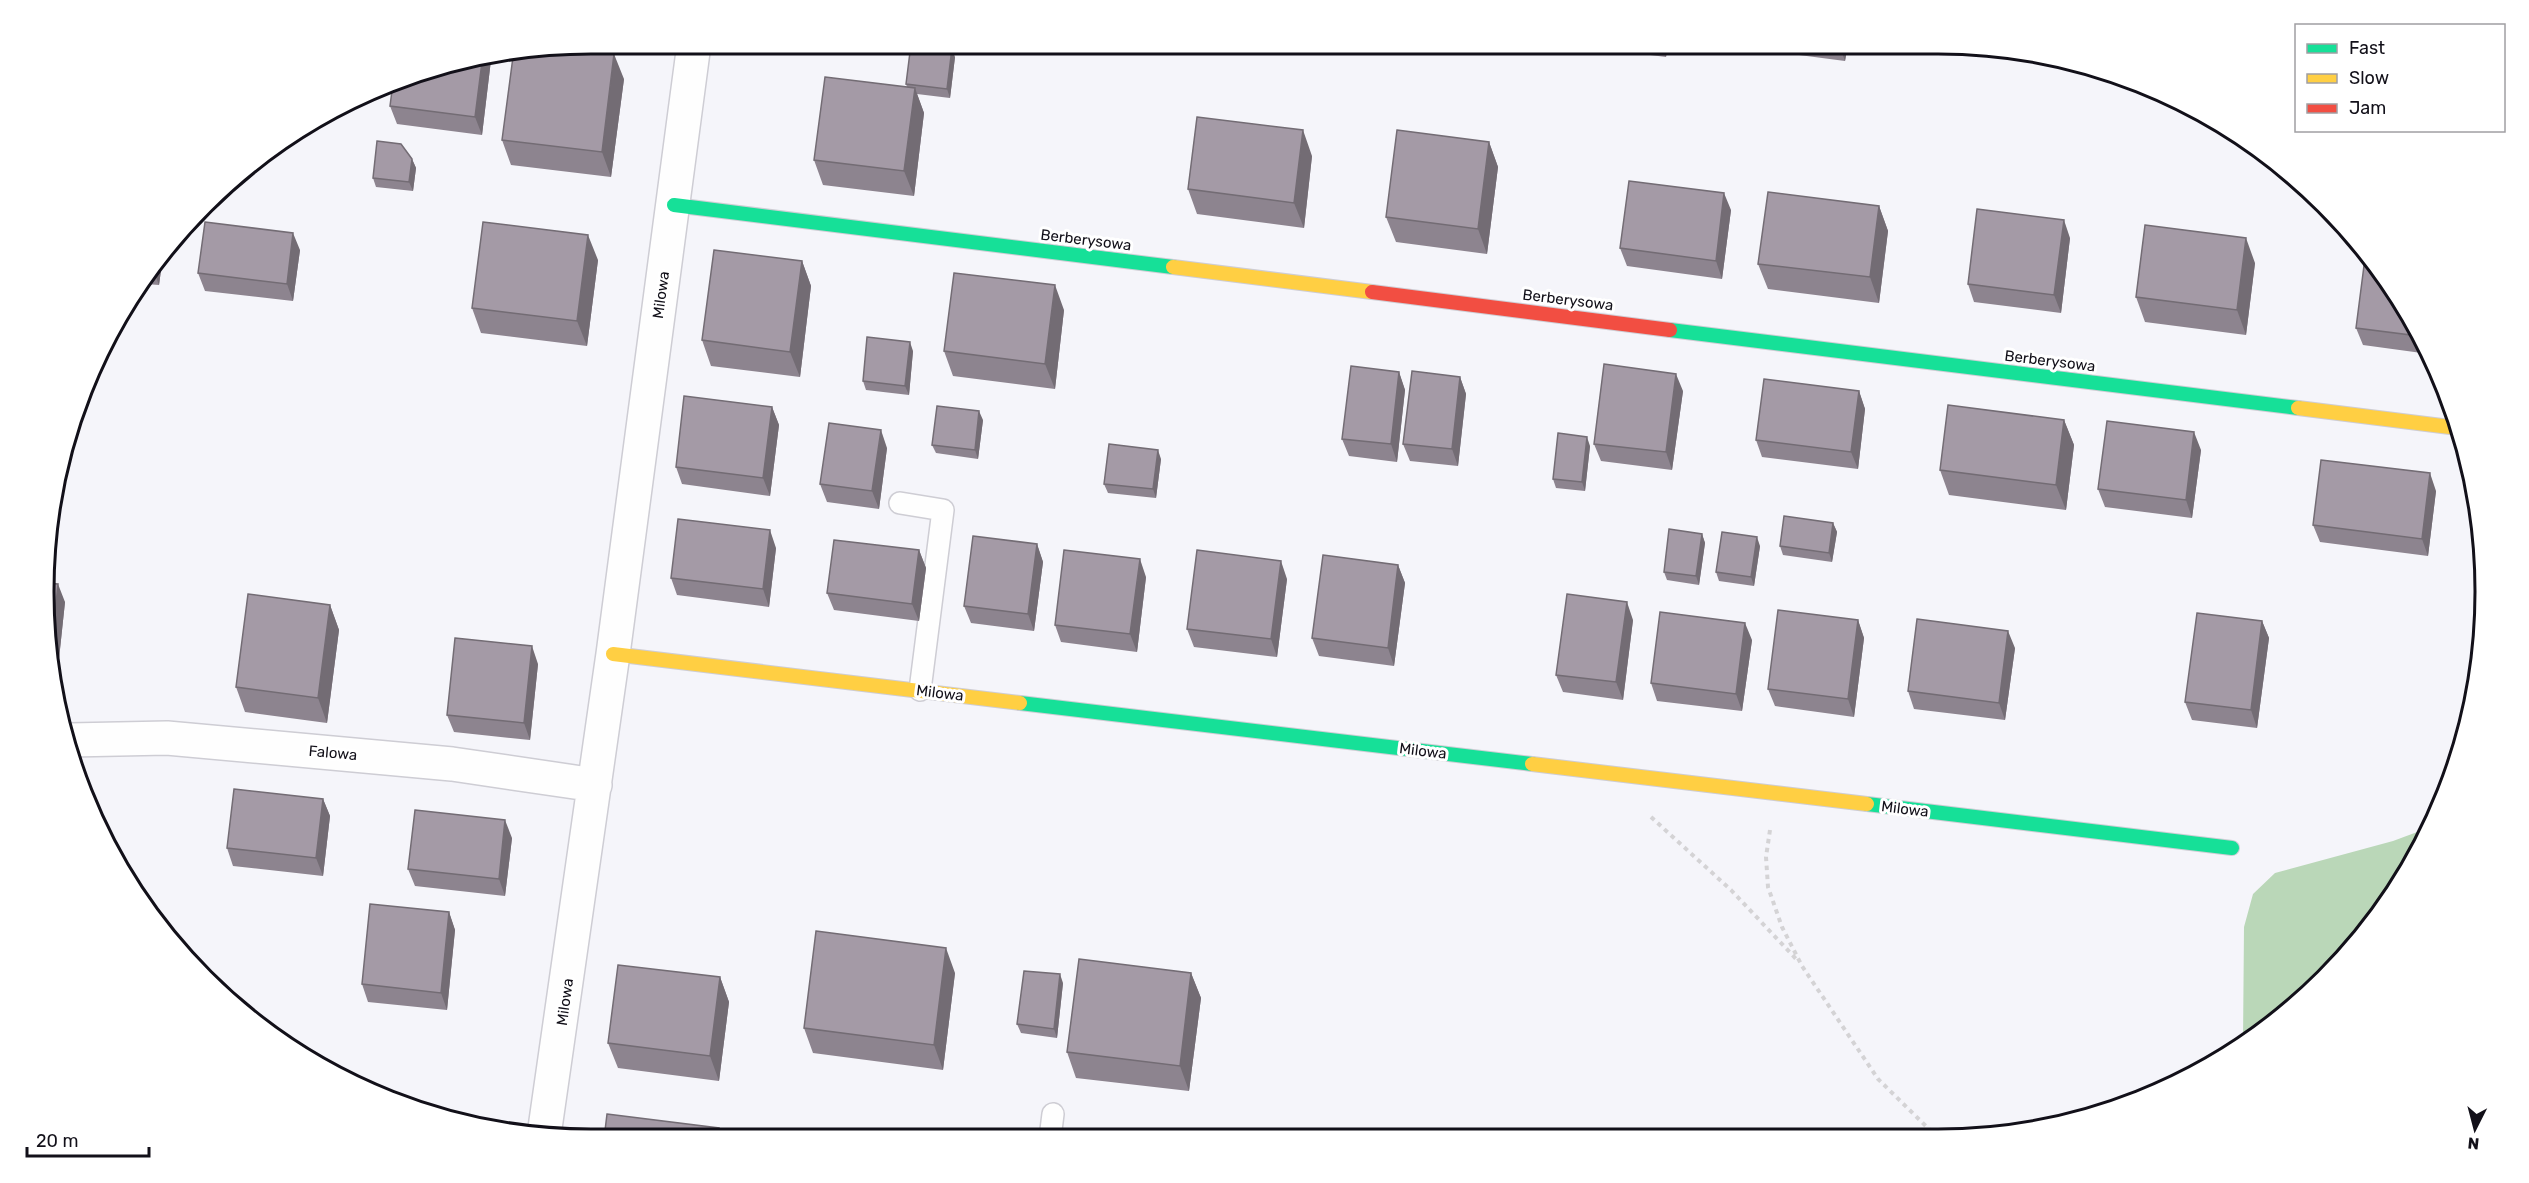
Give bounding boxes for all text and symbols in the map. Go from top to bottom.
legend [2295,24,2505,132]
text: Fast [2349,37,2385,59]
text: Slow [2349,67,2389,89]
text: Jam [2349,97,2386,119]
street label: Berberysowa [1040,226,1132,254]
street label: Milowa [649,270,673,320]
street label: Berberysowa [1522,286,1614,314]
street label: Berberysowa [2004,347,2096,375]
street label: Milowa [915,681,965,705]
street label: Milowa [1398,739,1448,763]
street label: Falowa [308,742,358,764]
street label: Milowa [1880,797,1930,821]
street label: Milowa [553,977,577,1027]
north arrow [2445,1099,2505,1159]
scale bar [27,1120,148,1158]
text: 20 m [36,1130,78,1152]
text: N [2467,1133,2480,1153]

